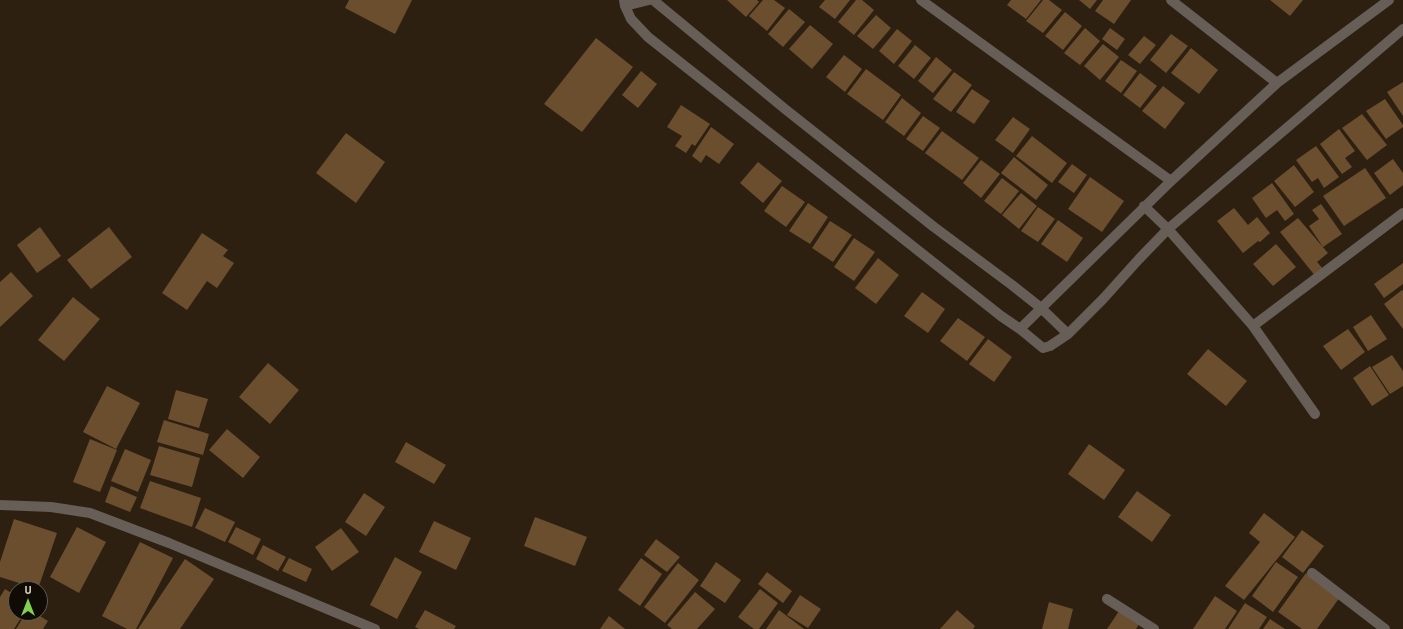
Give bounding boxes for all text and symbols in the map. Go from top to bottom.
north arrow [8,581,48,621]
text: U [24,582,32,598]

